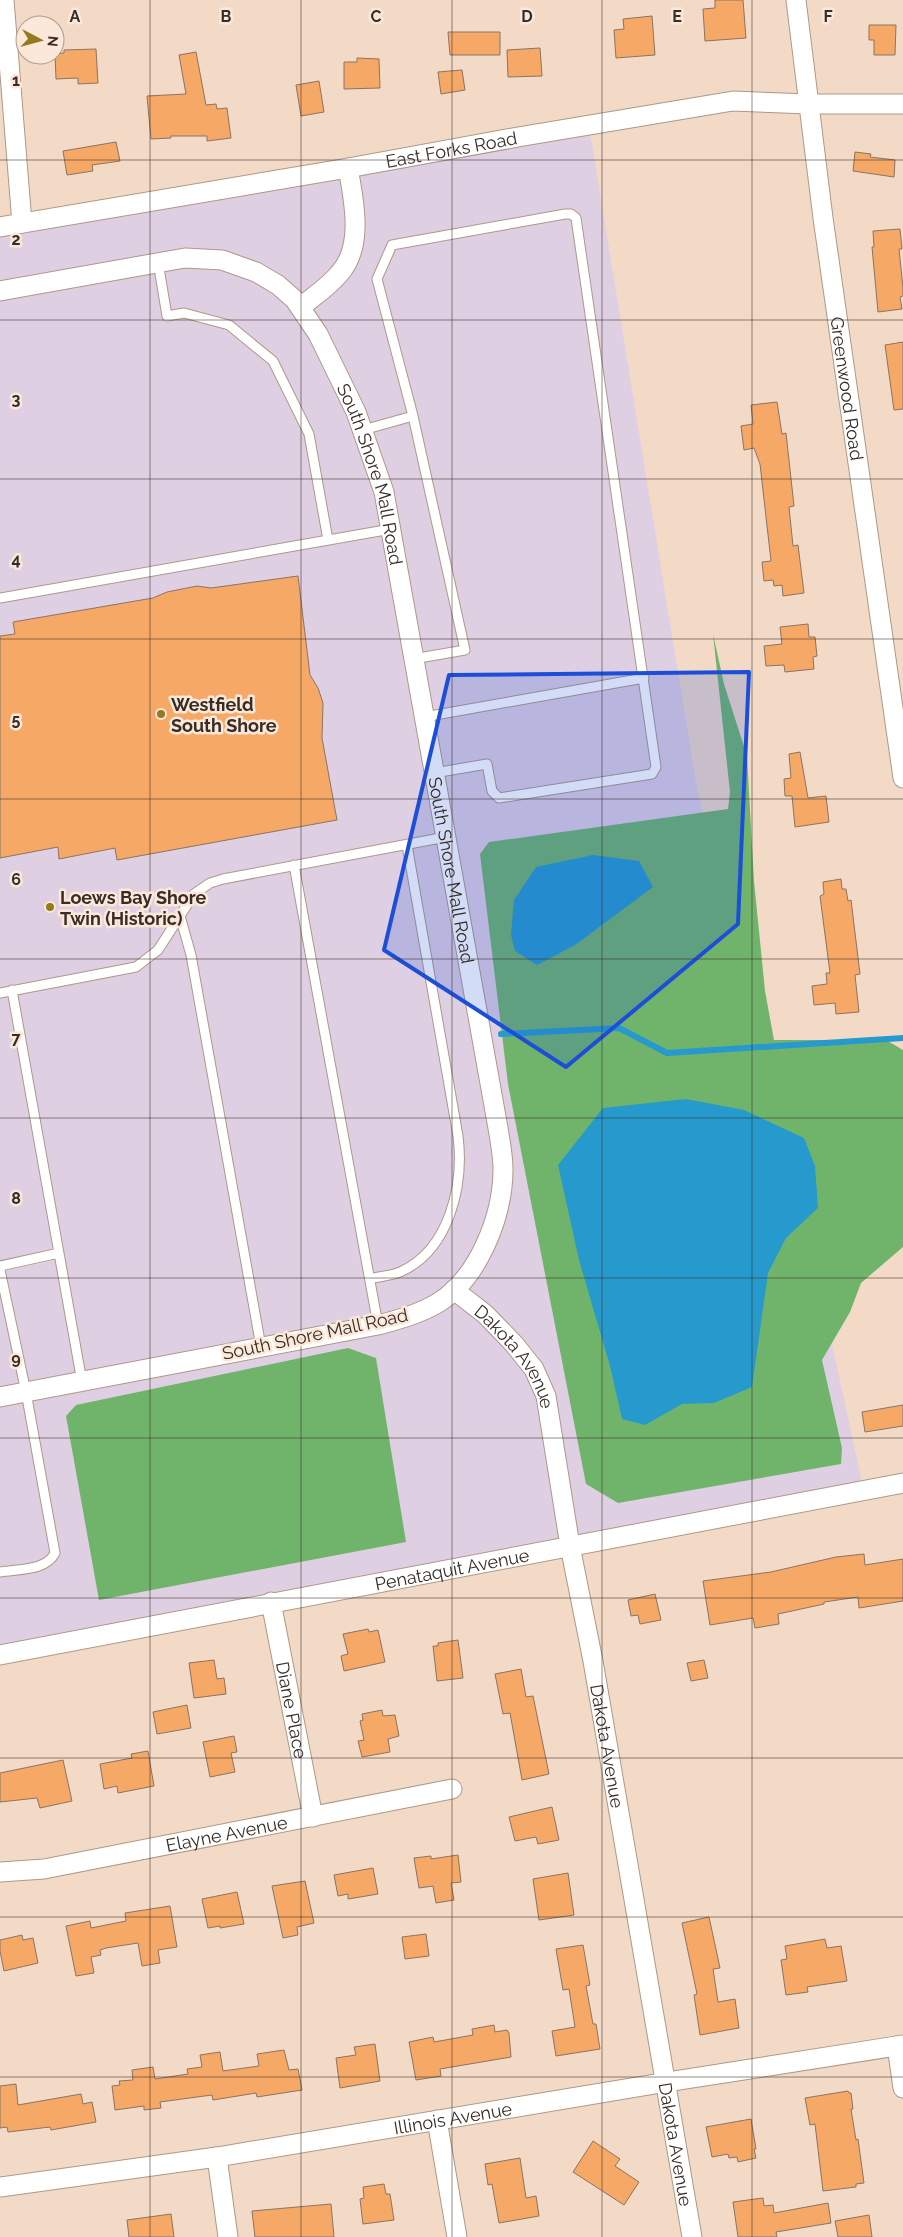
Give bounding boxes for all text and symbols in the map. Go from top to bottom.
text: A [70,7,81,26]
text: B [221,7,232,26]
text: C [371,7,382,26]
text: D [521,7,533,26]
text: E [672,7,682,26]
text: F [823,7,833,26]
north arrow [15,15,65,65]
text: N [44,35,61,48]
text: 1 [12,71,20,90]
street label: East Forks Road [384,127,519,171]
text: 2 [11,230,21,249]
street label: Greenwood Road [827,315,868,462]
street label: South Shore Mall Road [333,380,407,567]
text: 3 [12,390,21,409]
text: 4 [11,550,21,569]
place label: Westfield South Shore [171,694,277,736]
marker: Westfield South Shore [155,708,167,720]
text: 5 [12,710,21,729]
street label: South Shore Mall Road [425,775,479,965]
text: 6 [11,870,21,889]
place label: Loews Bay Shore Twin (Historic) [60,887,207,929]
marker: Loews Bay Shore Twin (Historic) [44,901,56,913]
text: 7 [12,1029,21,1048]
text: 8 [11,1189,21,1208]
street label: Dakota Avenue [471,1300,558,1410]
street label: South Shore Mall Road [220,1304,410,1364]
text: 9 [11,1349,21,1368]
street label: Penataquit Avenue [373,1544,531,1594]
street label: Diane Place [272,1660,312,1761]
street label: Dakota Avenue [587,1683,629,1810]
street label: Elayne Avenue [164,1811,289,1855]
street label: Dakota Avenue [655,2081,697,2208]
street label: Illinois Avenue [392,2097,514,2138]

